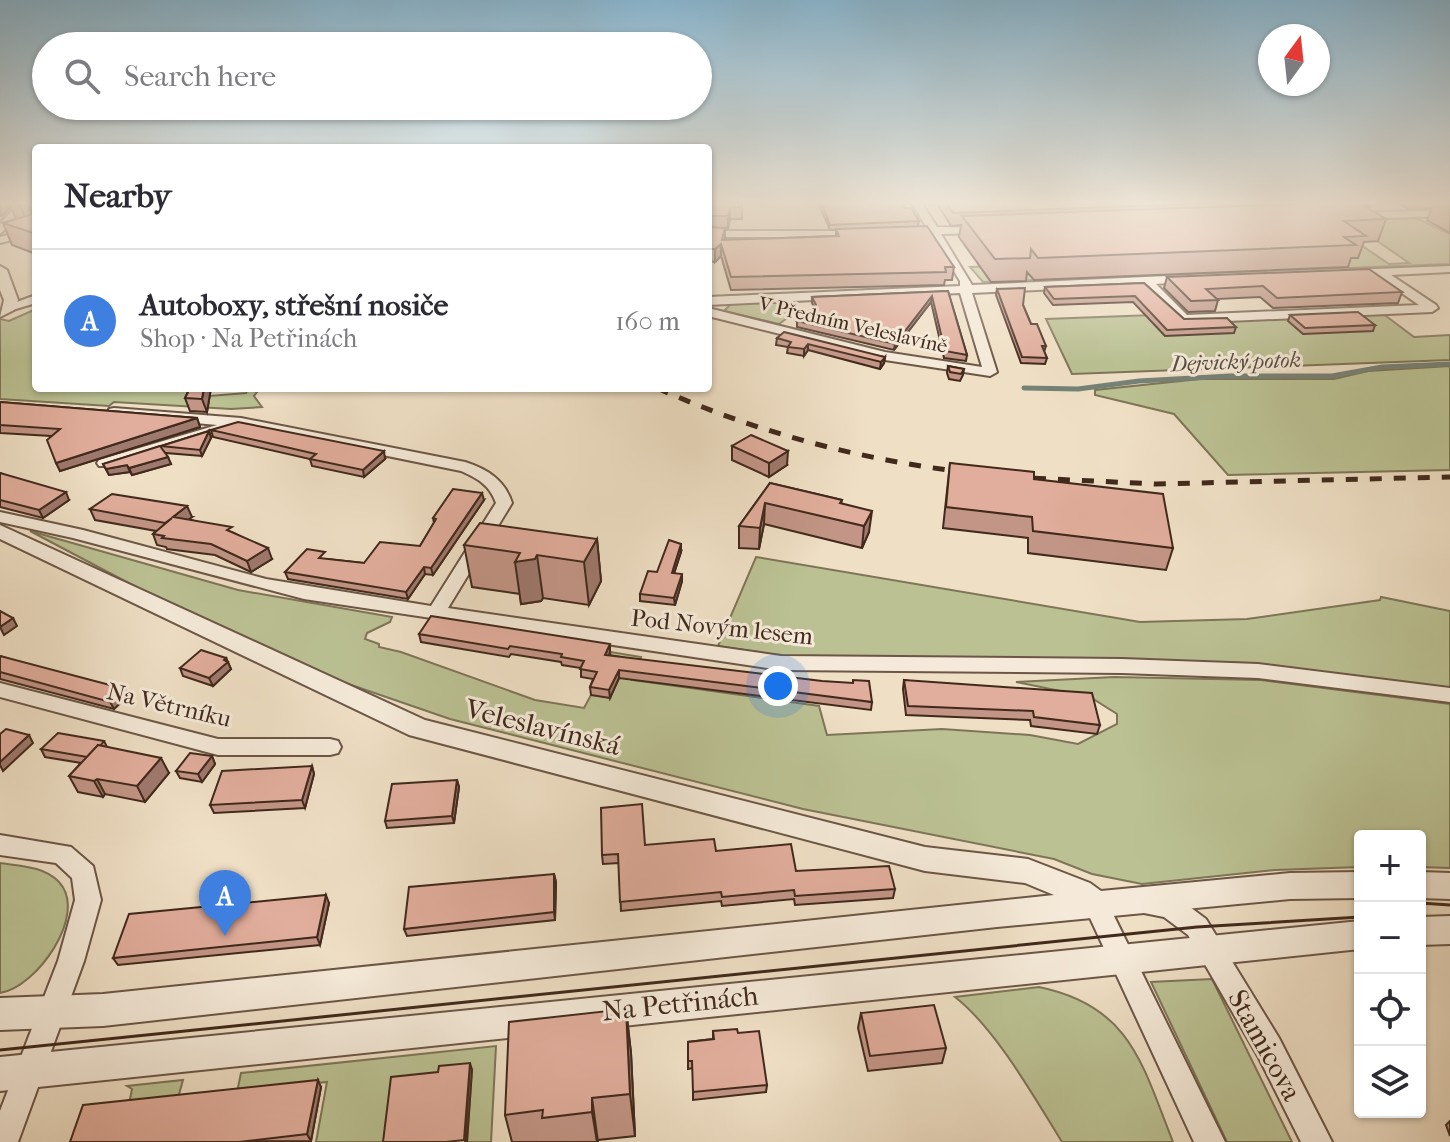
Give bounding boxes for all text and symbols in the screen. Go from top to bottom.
north arrow [1258,24,1330,96]
search box [32,32,712,120]
icon: search [60,54,104,98]
text: Search here [124,59,276,94]
text: Nearby [64,176,171,216]
text: Autoboxy, střešní nosiče [140,288,448,323]
street label: V Předním Veleslavíně [755,292,950,358]
text: A [82,306,98,337]
text: 160 m [615,306,680,337]
text: Shop · Na Petřinách [140,323,357,354]
water label: Dejvický potok [1168,347,1302,377]
street label: Pod Novým lesem [630,604,814,650]
your location [758,666,798,706]
street label: Na Větrníku [104,677,234,733]
street label: Veleslavínská [461,692,625,762]
map controls [1354,830,1426,1118]
button: + [1354,830,1426,902]
pin: A [199,870,251,936]
button: − [1354,902,1426,974]
button: locate [1354,974,1426,1046]
street label: Na Petřinách [600,978,760,1028]
street label: Stamicova [1221,984,1309,1107]
button: layers [1354,1046,1426,1118]

